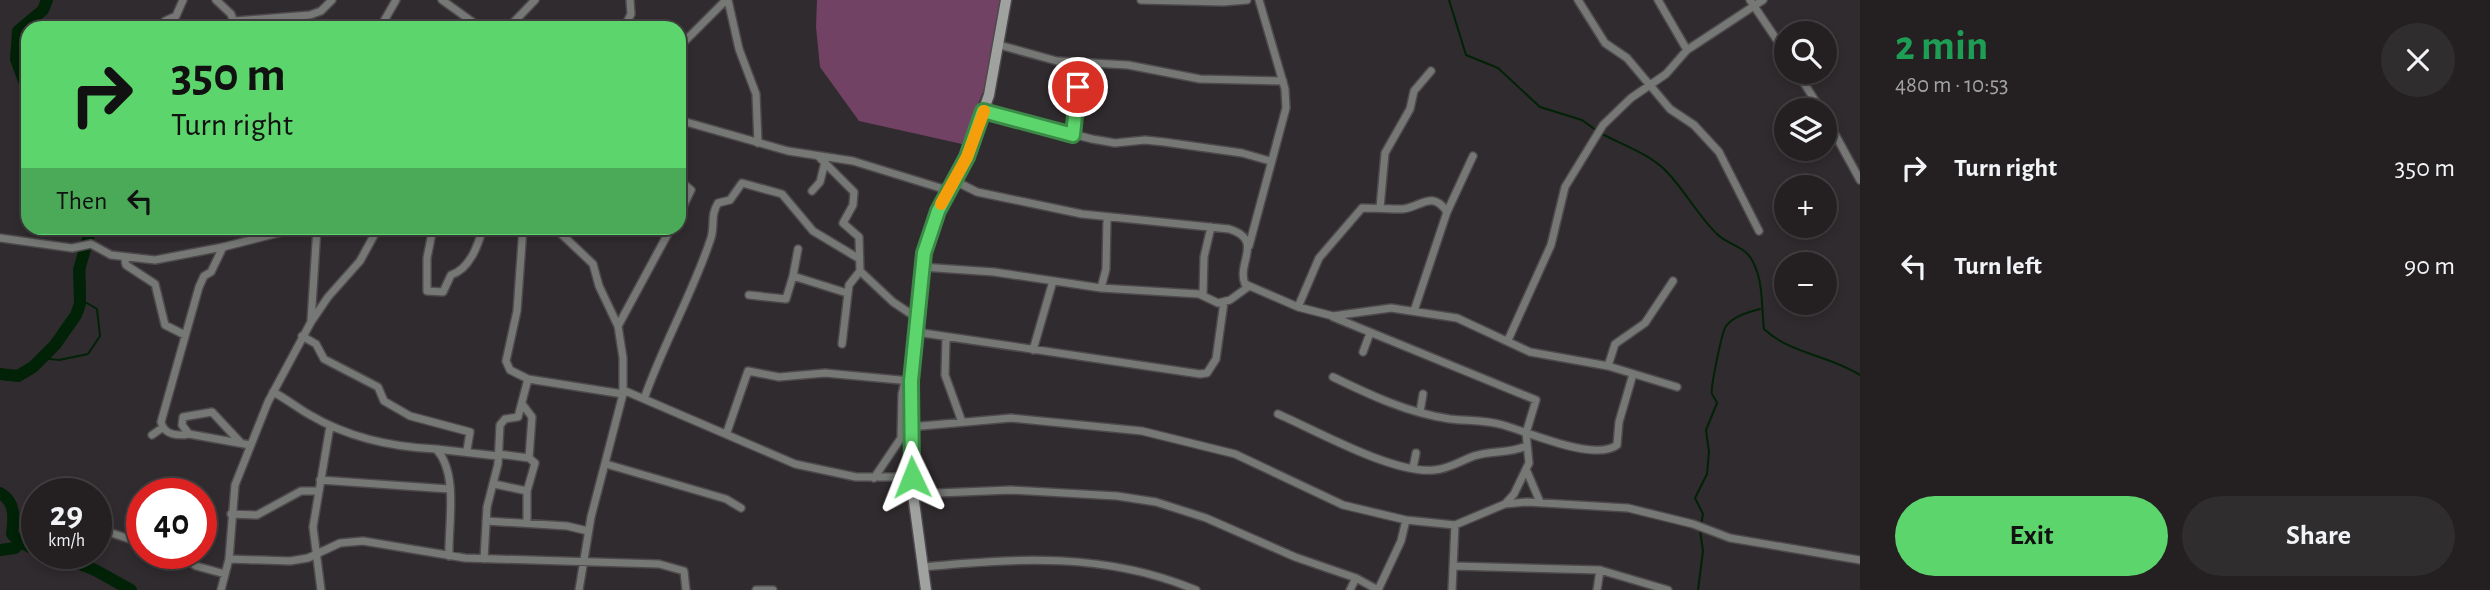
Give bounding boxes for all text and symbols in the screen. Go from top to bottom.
map controls [1774,21,1837,315]
button: search [1774,21,1837,84]
button: close [2381,23,2455,97]
text: 2 min [1895,25,1988,67]
icon: right [56,49,147,140]
text: 350 m [171,51,286,100]
pin [1048,57,1108,117]
icon: arrive [1059,68,1097,106]
text: 480 m · 10:53 [1895,74,2009,97]
button: layers [1774,98,1837,161]
text: Turn right [171,109,293,141]
icon: right [1895,149,1933,187]
text: Turn right [1954,155,2057,181]
text: 350 m [2395,155,2455,181]
button: + [1774,175,1837,238]
icon: left [121,182,159,220]
text: Then [56,188,107,214]
icon: left [1895,247,1933,285]
button: − [1774,252,1837,315]
text: Turn left [1954,253,2042,279]
text: 90 m [2404,253,2455,279]
position arrow [875,440,949,514]
speed limit sign: 40 [126,478,217,569]
button: Exit [1895,496,2168,576]
button: Share [2182,496,2455,576]
text: 29 [50,497,83,532]
text: km/h [48,532,85,550]

